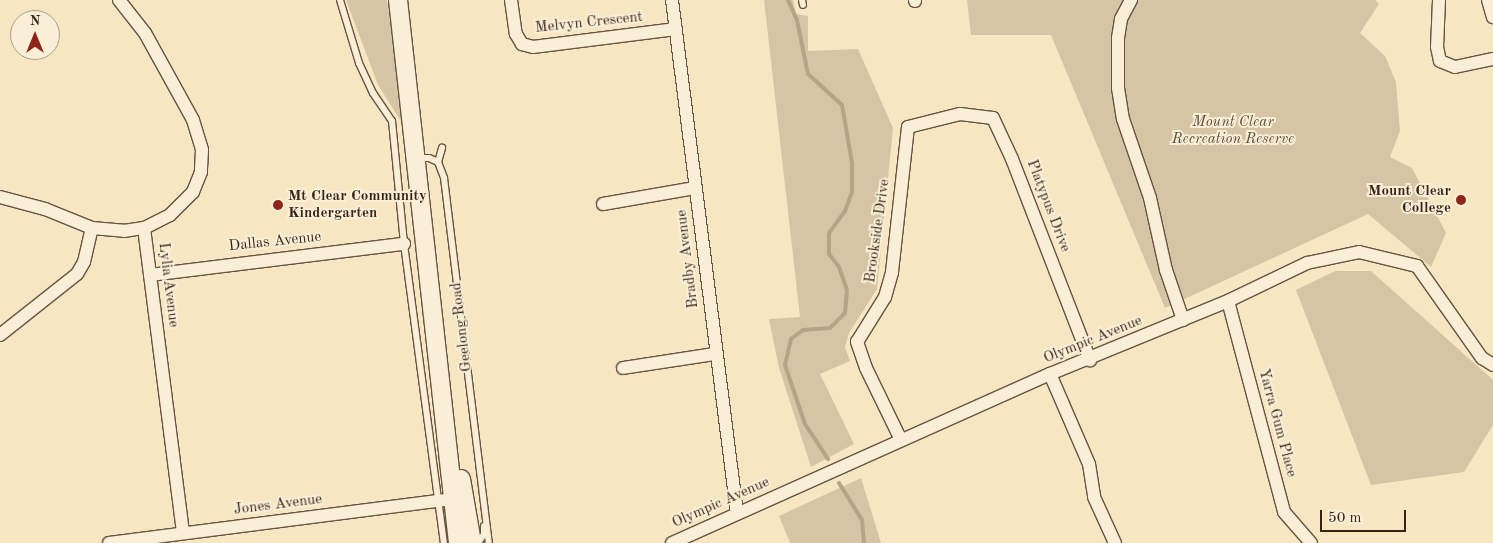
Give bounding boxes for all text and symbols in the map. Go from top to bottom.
street label: Melvyn Crescent [534,8,644,38]
north arrow [10,10,60,60]
text: N [30,14,40,28]
park label: Mount Clear Recreation Reserve [1172,113,1294,148]
street label: Platypus Drive [1022,157,1074,255]
street label: Brookside Drive [862,178,894,284]
place label: Mount Clear College [1368,182,1451,217]
place label: Mt Clear Community Kindergarten [288,187,427,222]
marker: Mount Clear College [1455,194,1467,206]
marker: Mt Clear Community Kindergarten [272,199,284,211]
street label: Bradby Avenue [673,209,703,309]
street label: Dallas Avenue [228,228,322,256]
street label: Lylia Avenue [154,242,182,328]
street label: Geelong Road [448,281,476,373]
street label: Olympic Avenue [1041,312,1145,368]
street label: Yarra Gum Place [1254,367,1300,479]
street label: Olympic Avenue [670,474,772,532]
street label: Jones Avenue [233,491,323,519]
scale bar [1323,500,1409,532]
text: 50 m [1328,511,1362,526]

